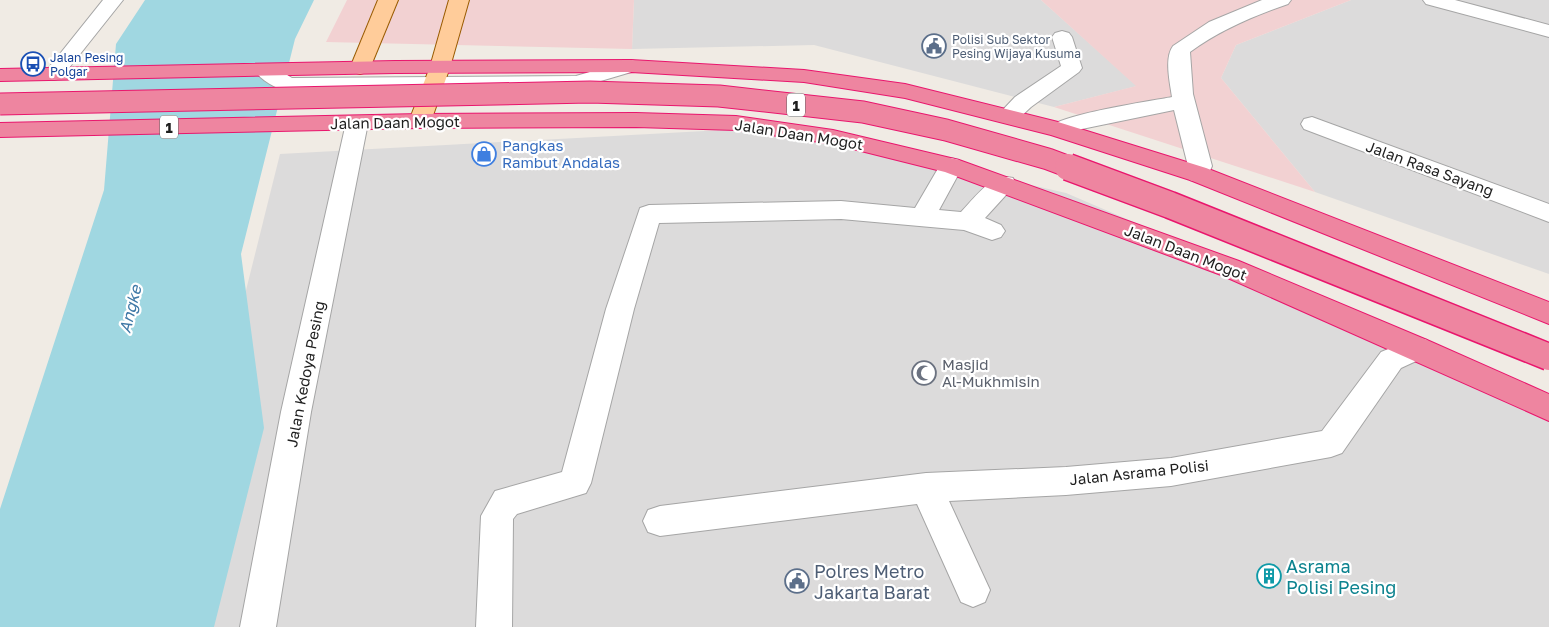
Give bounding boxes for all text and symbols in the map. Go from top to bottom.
place label: Polisi Sub Sektor Pesing Wijaya Kusuma [952,32,1081,61]
public building icon: Polisi Sub Sektor Pesing Wijaya Kusuma [921,33,947,59]
place label: Jalan Pesing Polgar [50,50,123,79]
bus stop icon: Jalan Pesing Polgar [20,51,46,77]
road number: 1 [787,94,805,116]
street label: Jalan Daan Mogot [330,112,460,132]
road number: 1 [160,115,178,138]
street label: Jalan Daan Mogot [734,115,864,153]
place label: Pangkas Rambut Andalas [502,136,620,171]
street label: Jalan Rasa Sayang [1364,137,1496,199]
shop icon: Pangkas Rambut Andalas [471,141,497,167]
street label: Jalan Daan Mogot [1122,220,1250,284]
water label: Angke [114,281,146,335]
street label: Jalan Kedoya Pesing [282,299,328,449]
place label: Masjid Al-Mukhmisin [942,355,1040,390]
mosque icon: Masjid Al-Mukhmisin [911,360,937,386]
street label: Jalan Asrama Polisi [1068,456,1210,488]
place label: Asrama Polisi Pesing [1286,555,1396,598]
place label: Polres Metro Jakarta Barat [814,560,930,603]
building icon: Asrama Polisi Pesing [1256,563,1282,589]
public building icon: Polres Metro Jakarta Barat [784,568,810,594]

